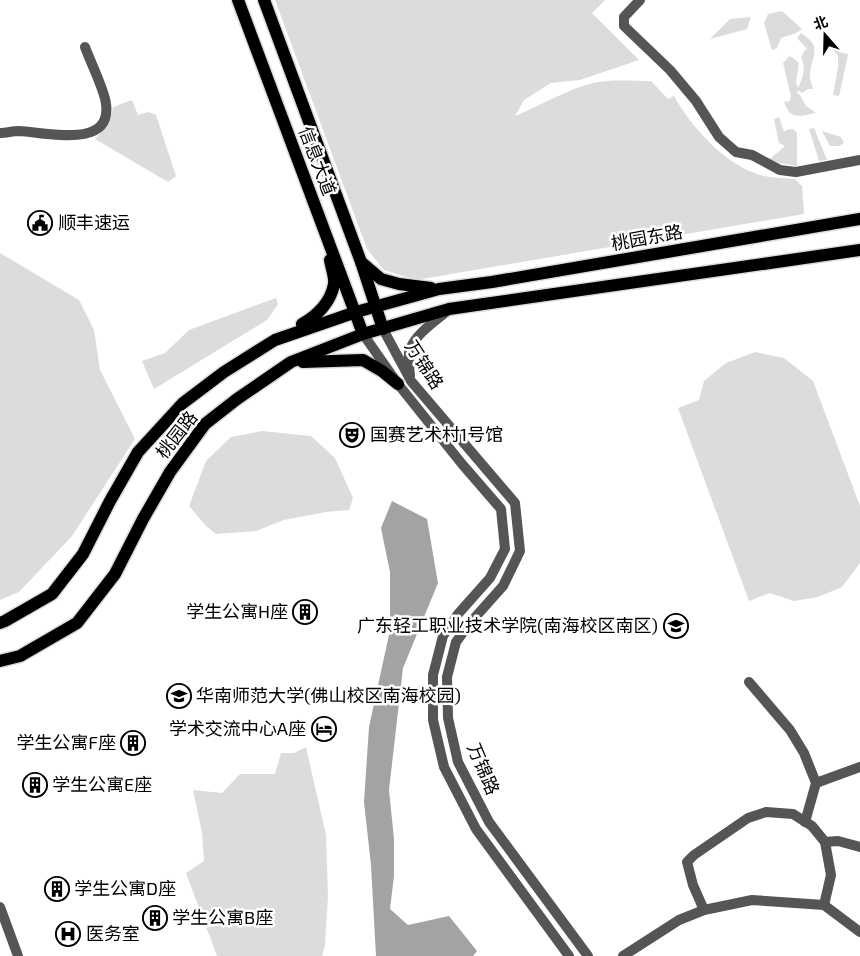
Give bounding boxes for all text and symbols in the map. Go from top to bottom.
north arrow [800,10,850,60]
text: 北 [811,12,830,33]
street label: 信息大道 [295,123,341,198]
public building icon: 顺丰速运 [27,210,53,236]
place label: 顺丰速运 [58,211,130,233]
street label: 桃园东路 [609,220,684,254]
street label: 万锦路 [401,336,449,393]
street label: 桃园路 [151,406,202,462]
theatre icon: 国赛艺术村1号馆 [339,422,365,448]
place label: 国赛艺术村1号馆 [370,423,503,445]
building icon: 学生公寓H座 [292,599,318,625]
place label: 学生公寓H座 [186,600,288,622]
school or university icon: 广东轻工职业技术学院(南海校区南区) [663,613,689,639]
place label: 广东轻工职业技术学院(南海校区南区) [357,614,658,636]
school or university icon: 华南师范大学(佛山校区南海校园) [166,683,192,709]
place label: 华南师范大学(佛山校区南海校园) [196,684,461,706]
hotel icon: 学术交流中心A座 [311,716,337,742]
place label: 学术交流中心A座 [169,717,306,739]
building icon: 学生公寓F座 [120,730,146,756]
place label: 学生公寓F座 [16,731,116,753]
street label: 万锦路 [463,739,505,798]
building icon: 学生公寓E座 [22,772,48,798]
place label: 学生公寓E座 [52,773,152,795]
building icon: 学生公寓D座 [44,876,70,902]
place label: 学生公寓D座 [74,877,176,899]
building icon: 学生公寓B座 [142,905,168,931]
place label: 学生公寓B座 [172,906,273,928]
hospital icon: 医务室 [55,921,81,947]
place label: 医务室 [86,922,140,944]

